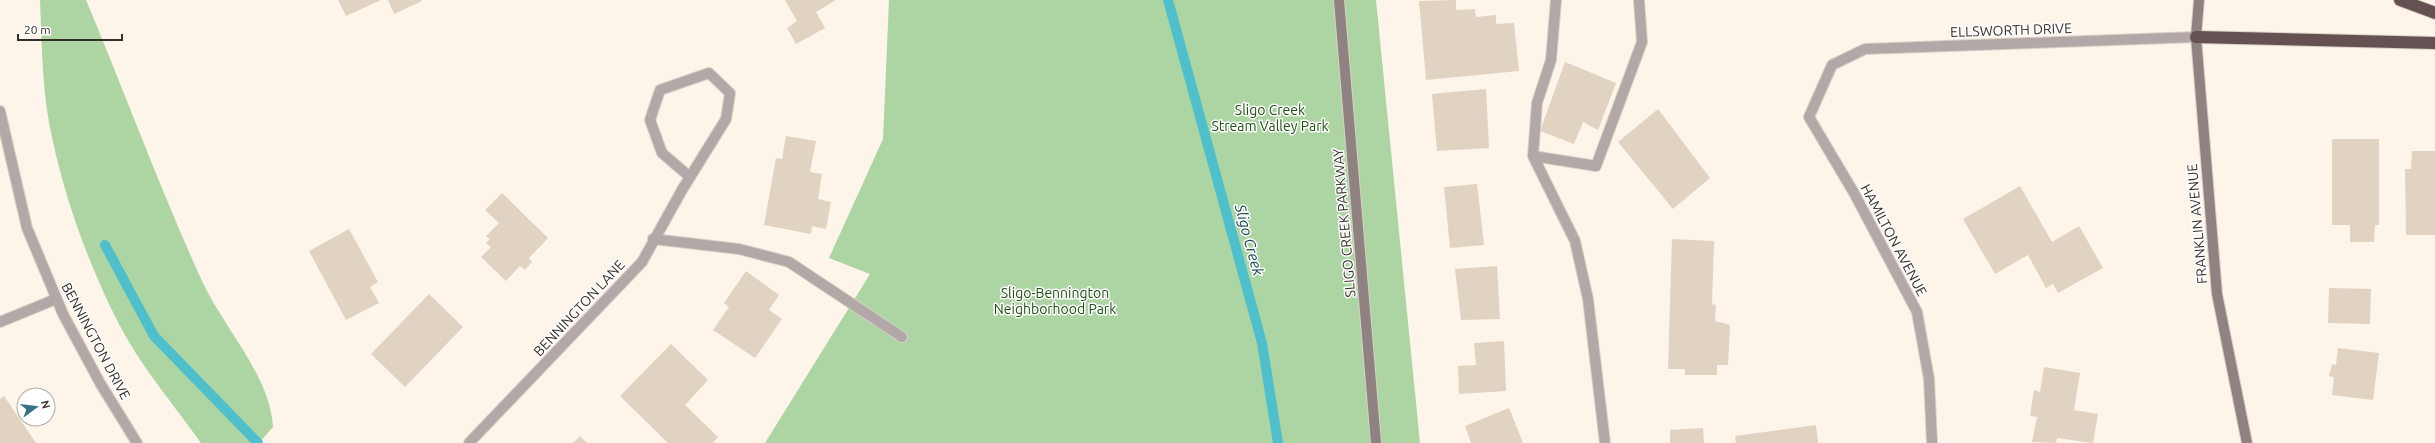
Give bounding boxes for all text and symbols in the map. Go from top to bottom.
scale bar [18,16,122,42]
street label: ELLSWORTH DRIVE [1950,20,2072,40]
text: 20 m [24,23,51,36]
park label: Sligo Creek Stream Valley Park [1211,102,1329,134]
street label: SLIGO CREEK PARKWAY [1330,148,1358,298]
street label: FRANKLIN AVENUE [2184,163,2210,285]
street label: HAMILTON AVENUE [1858,181,1930,299]
water label: Sligo Creek [1232,201,1267,278]
street label: BENNINGTON LANE [530,256,628,359]
street label: BENNINGTON DRIVE [58,280,134,402]
park label: Sligo-Bennington Neighborhood Park [994,285,1116,317]
north arrow [16,387,56,427]
text: N [39,399,53,410]

